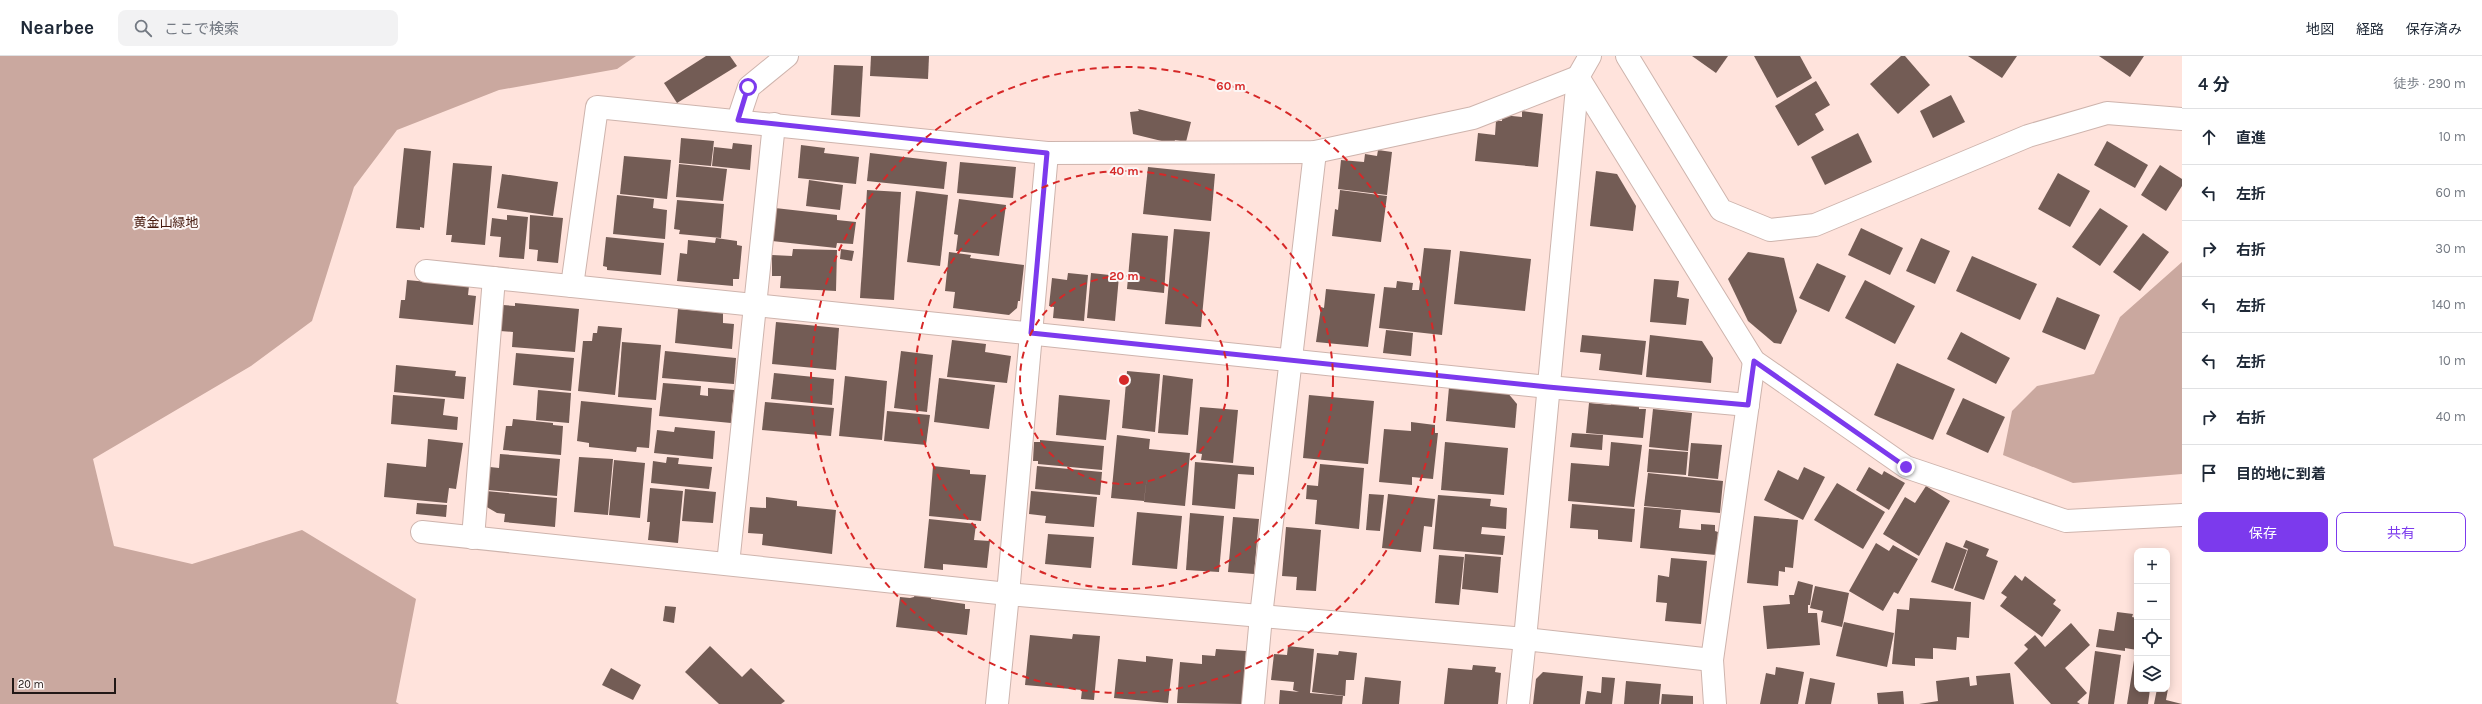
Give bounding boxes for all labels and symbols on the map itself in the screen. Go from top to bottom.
route start [739,78,757,96]
text: 60 m [1216,79,1246,93]
text: 40 m [1109,164,1139,178]
park label: 黄金山緑地 [133,215,199,230]
text: 20 m [1109,269,1139,283]
centre of rings [1117,373,1131,387]
route end [1897,458,1915,476]
scale bar [12,676,116,695]

